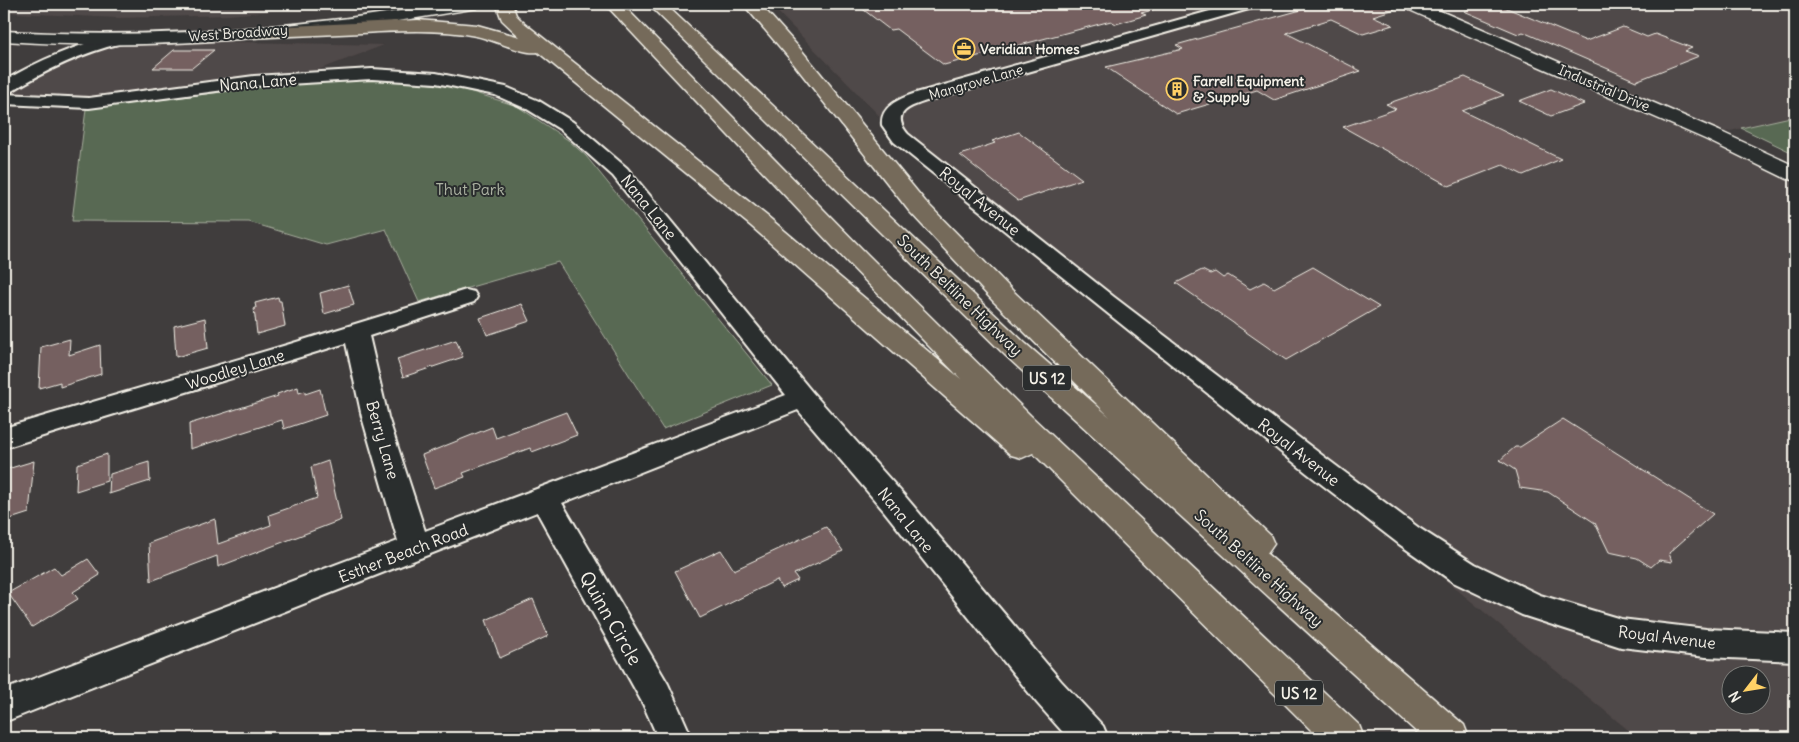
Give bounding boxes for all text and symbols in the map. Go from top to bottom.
street label: West Broadway [188,21,288,45]
office icon: Veridian Homes [952,37,976,61]
place label: Veridian Homes [980,40,1080,58]
street label: Mangrove Lane [927,60,1025,104]
street label: Industrial Drive [1555,61,1653,115]
street label: Nana Lane [218,69,298,95]
place label: Farrell Equipment & Supply [1193,72,1304,106]
building icon: Farrell Equipment & Supply [1165,77,1189,101]
street label: Royal Avenue [936,162,1024,240]
street label: Nana Lane [617,170,681,244]
park label: Thut Park [435,179,505,199]
street label: South Beltline Highway [893,230,1027,360]
street label: Woodley Lane [183,345,287,393]
road number: US 12 [1023,366,1071,390]
street label: Berry Lane [362,398,404,482]
street label: Royal Avenue [1254,414,1344,490]
street label: Nana Lane [874,483,938,557]
street label: South Beltline Highway [1190,505,1328,631]
street label: Esther Beach Road [335,519,471,587]
street label: Quinn Circle [574,567,648,669]
street label: Royal Avenue [1617,621,1717,653]
north arrow [1722,664,1772,714]
road number: US 12 [1275,680,1323,706]
text: N [1725,688,1745,705]

